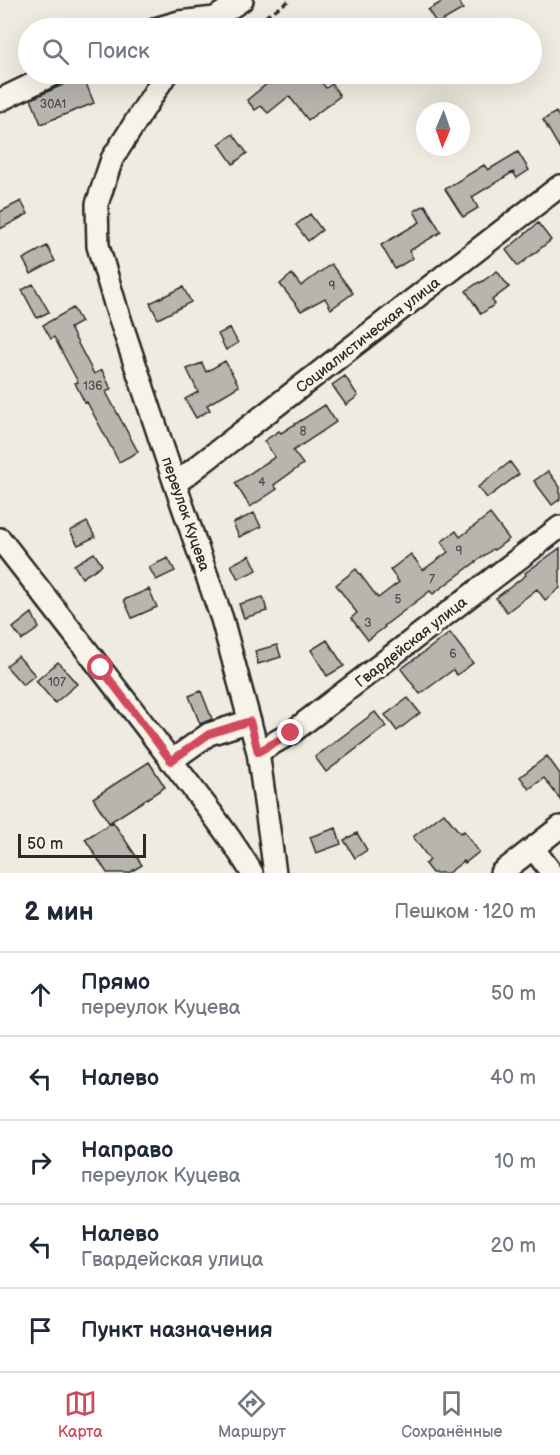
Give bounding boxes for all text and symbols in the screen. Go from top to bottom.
search box [18,18,542,84]
icon: search [39,35,72,68]
text: Поиск [87,38,150,65]
house number: 30А1 [40,97,66,112]
north arrow [416,102,470,156]
street label: Социалистическая улица [292,273,444,398]
house number: 9 [329,279,336,294]
house number: 136 [83,379,103,394]
house number: 8 [300,424,307,439]
street label: переулок Куцева [157,455,214,574]
house number: 4 [258,475,266,490]
house number: 9 [456,544,463,559]
house number: 7 [429,572,435,587]
house number: 5 [395,592,402,607]
street label: Гвардейская улица [352,593,471,692]
house number: 3 [364,616,372,631]
house number: 6 [449,647,457,662]
route start [87,654,113,680]
house number: 107 [48,675,66,690]
route end [277,719,303,745]
scale bar [18,831,146,858]
text: 50 m [27,835,63,854]
text: 2 мин [24,897,94,928]
text: Пешком · 120 m [394,900,536,924]
text: Прямо [81,969,150,996]
icon: ahead [24,978,57,1011]
text: 50 m [491,982,536,1006]
text: переулок Куцева [81,996,241,1020]
icon: left [24,1062,57,1095]
text: Налево [81,1065,159,1092]
text: 40 m [490,1066,536,1090]
text: Направо [81,1137,173,1164]
icon: right [24,1146,57,1179]
text: 10 m [495,1150,536,1174]
text: переулок Куцева [81,1164,241,1188]
text: Налево [81,1221,159,1248]
icon: left [24,1230,57,1263]
text: 20 m [491,1234,536,1258]
text: Гвардейская улица [81,1248,264,1272]
icon: arrive [24,1314,57,1347]
text: Пункт назначения [81,1317,273,1344]
tab: Карта [58,1387,103,1442]
tab: Маршрут [218,1387,286,1442]
tab: Сохранённые [401,1387,502,1442]

